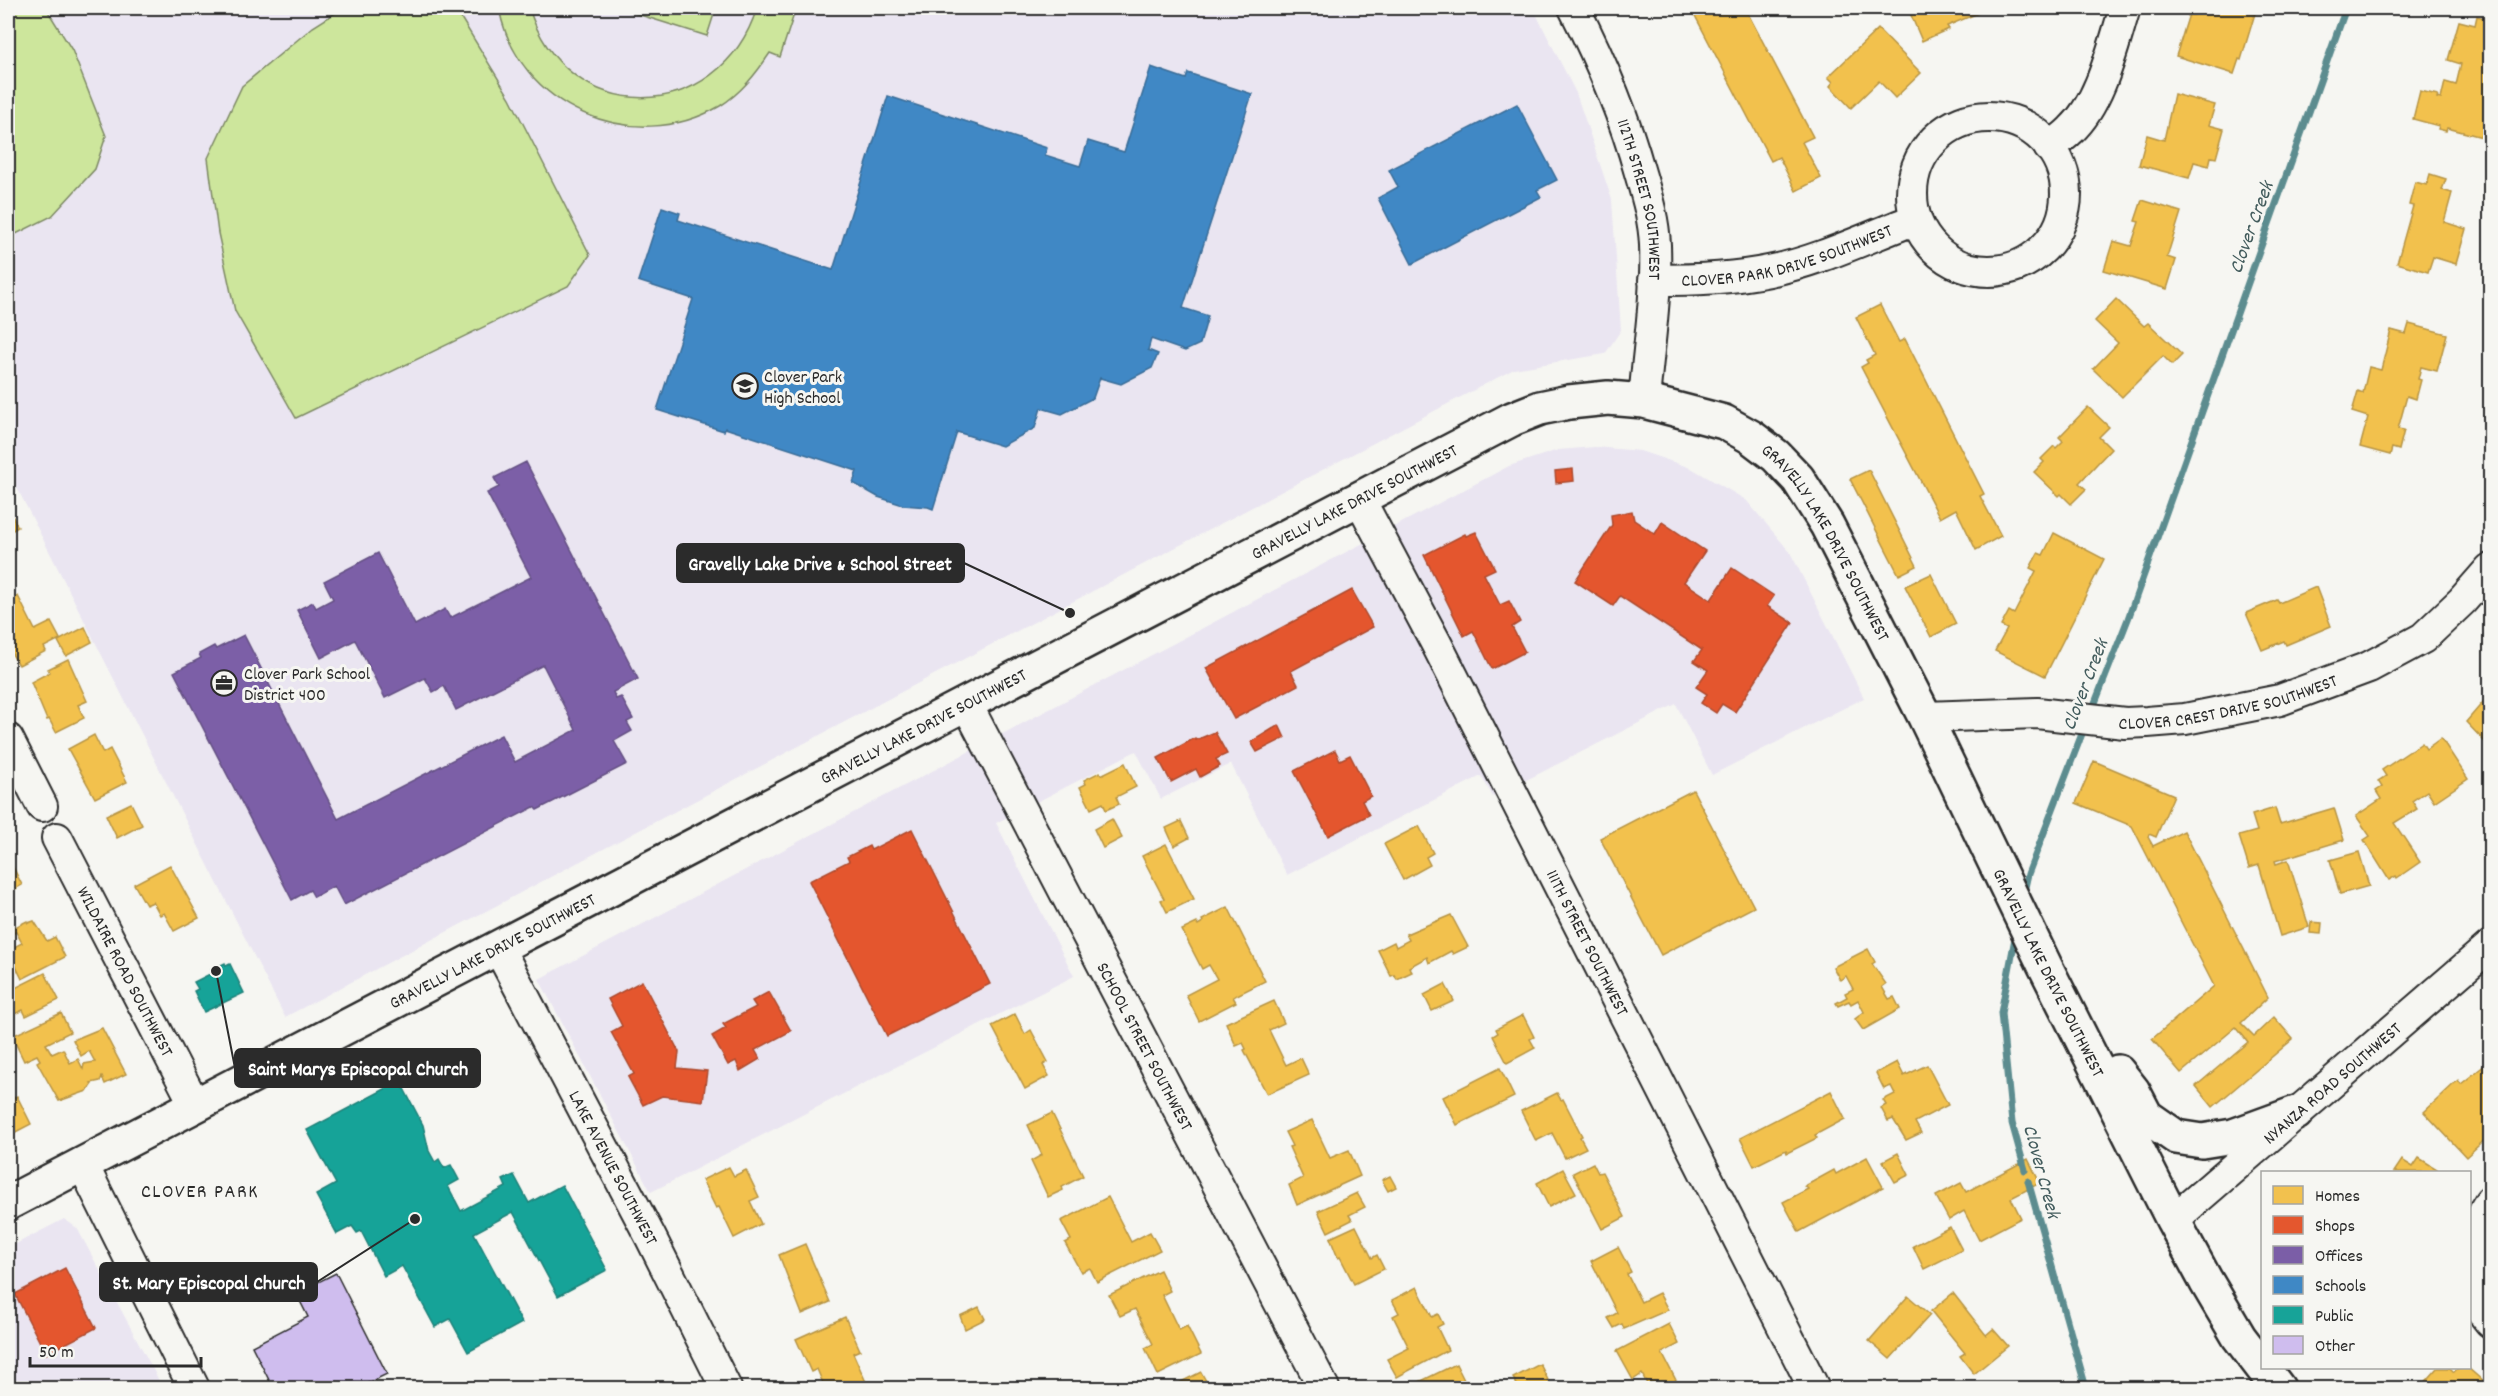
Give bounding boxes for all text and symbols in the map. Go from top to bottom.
street label: 112TH STREET SOUTHWEST [1609,116,1665,280]
water label: Clover Creek [2223,177,2283,278]
street label: CLOVER PARK DRIVE SOUTHWEST [1681,220,1897,295]
place label: Clover Park High School [764,366,842,412]
school or university icon: Clover Park High School [730,371,760,401]
street label: GRAVELLY LAKE DRIVE SOUTHWEST [1248,439,1463,568]
street label: GRAVELLY LAKE DRIVE SOUTHWEST [1755,439,1894,646]
callout: Gravelly Lake Drive & School Street [677,544,964,582]
text: Gravelly Lake Drive & School Street [688,552,952,580]
water label: Clover Creek [2057,634,2118,735]
place label: Clover Park School District 400 [244,663,371,709]
street label: GRAVELLY LAKE DRIVE SOUTHWEST [817,664,1032,792]
office icon: Clover Park School District 400 [209,668,239,698]
street label: CLOVER CREST DRIVE SOUTHWEST [2117,670,2341,738]
street label: GRAVELLY LAKE DRIVE SOUTHWEST [1985,865,2109,1082]
street label: 111TH STREET SOUTHWEST [1538,866,1633,1021]
street label: WILDAIRE ROAD SOUTHWEST [69,883,178,1062]
street label: GRAVELLY LAKE DRIVE SOUTHWEST [386,889,601,1017]
street label: SCHOOL STREET SOUTHWEST [1089,958,1197,1136]
street label: NYANZA ROAD SOUTHWEST [2259,1018,2408,1151]
callout: Saint Marys Episcopal Church [235,1049,480,1087]
text: Saint Marys Episcopal Church [248,1057,468,1085]
street label: LAKE AVENUE SOUTHWEST [561,1087,663,1250]
water label: Clover Creek [2014,1122,2066,1223]
legend [2261,1171,2471,1369]
district label: CLOVER PARK [141,1179,259,1207]
text: Homes [2315,1185,2360,1210]
text: Shops [2315,1215,2355,1240]
text: Offices [2315,1245,2363,1270]
callout: St. Mary Episcopal Church [100,1263,317,1301]
text: St. Mary Episcopal Church [113,1271,305,1299]
text: Schools [2315,1275,2366,1300]
text: Public [2315,1305,2354,1330]
scale bar [30,1330,201,1368]
text: Other [2315,1335,2355,1360]
text: 50 m [39,1341,74,1366]

